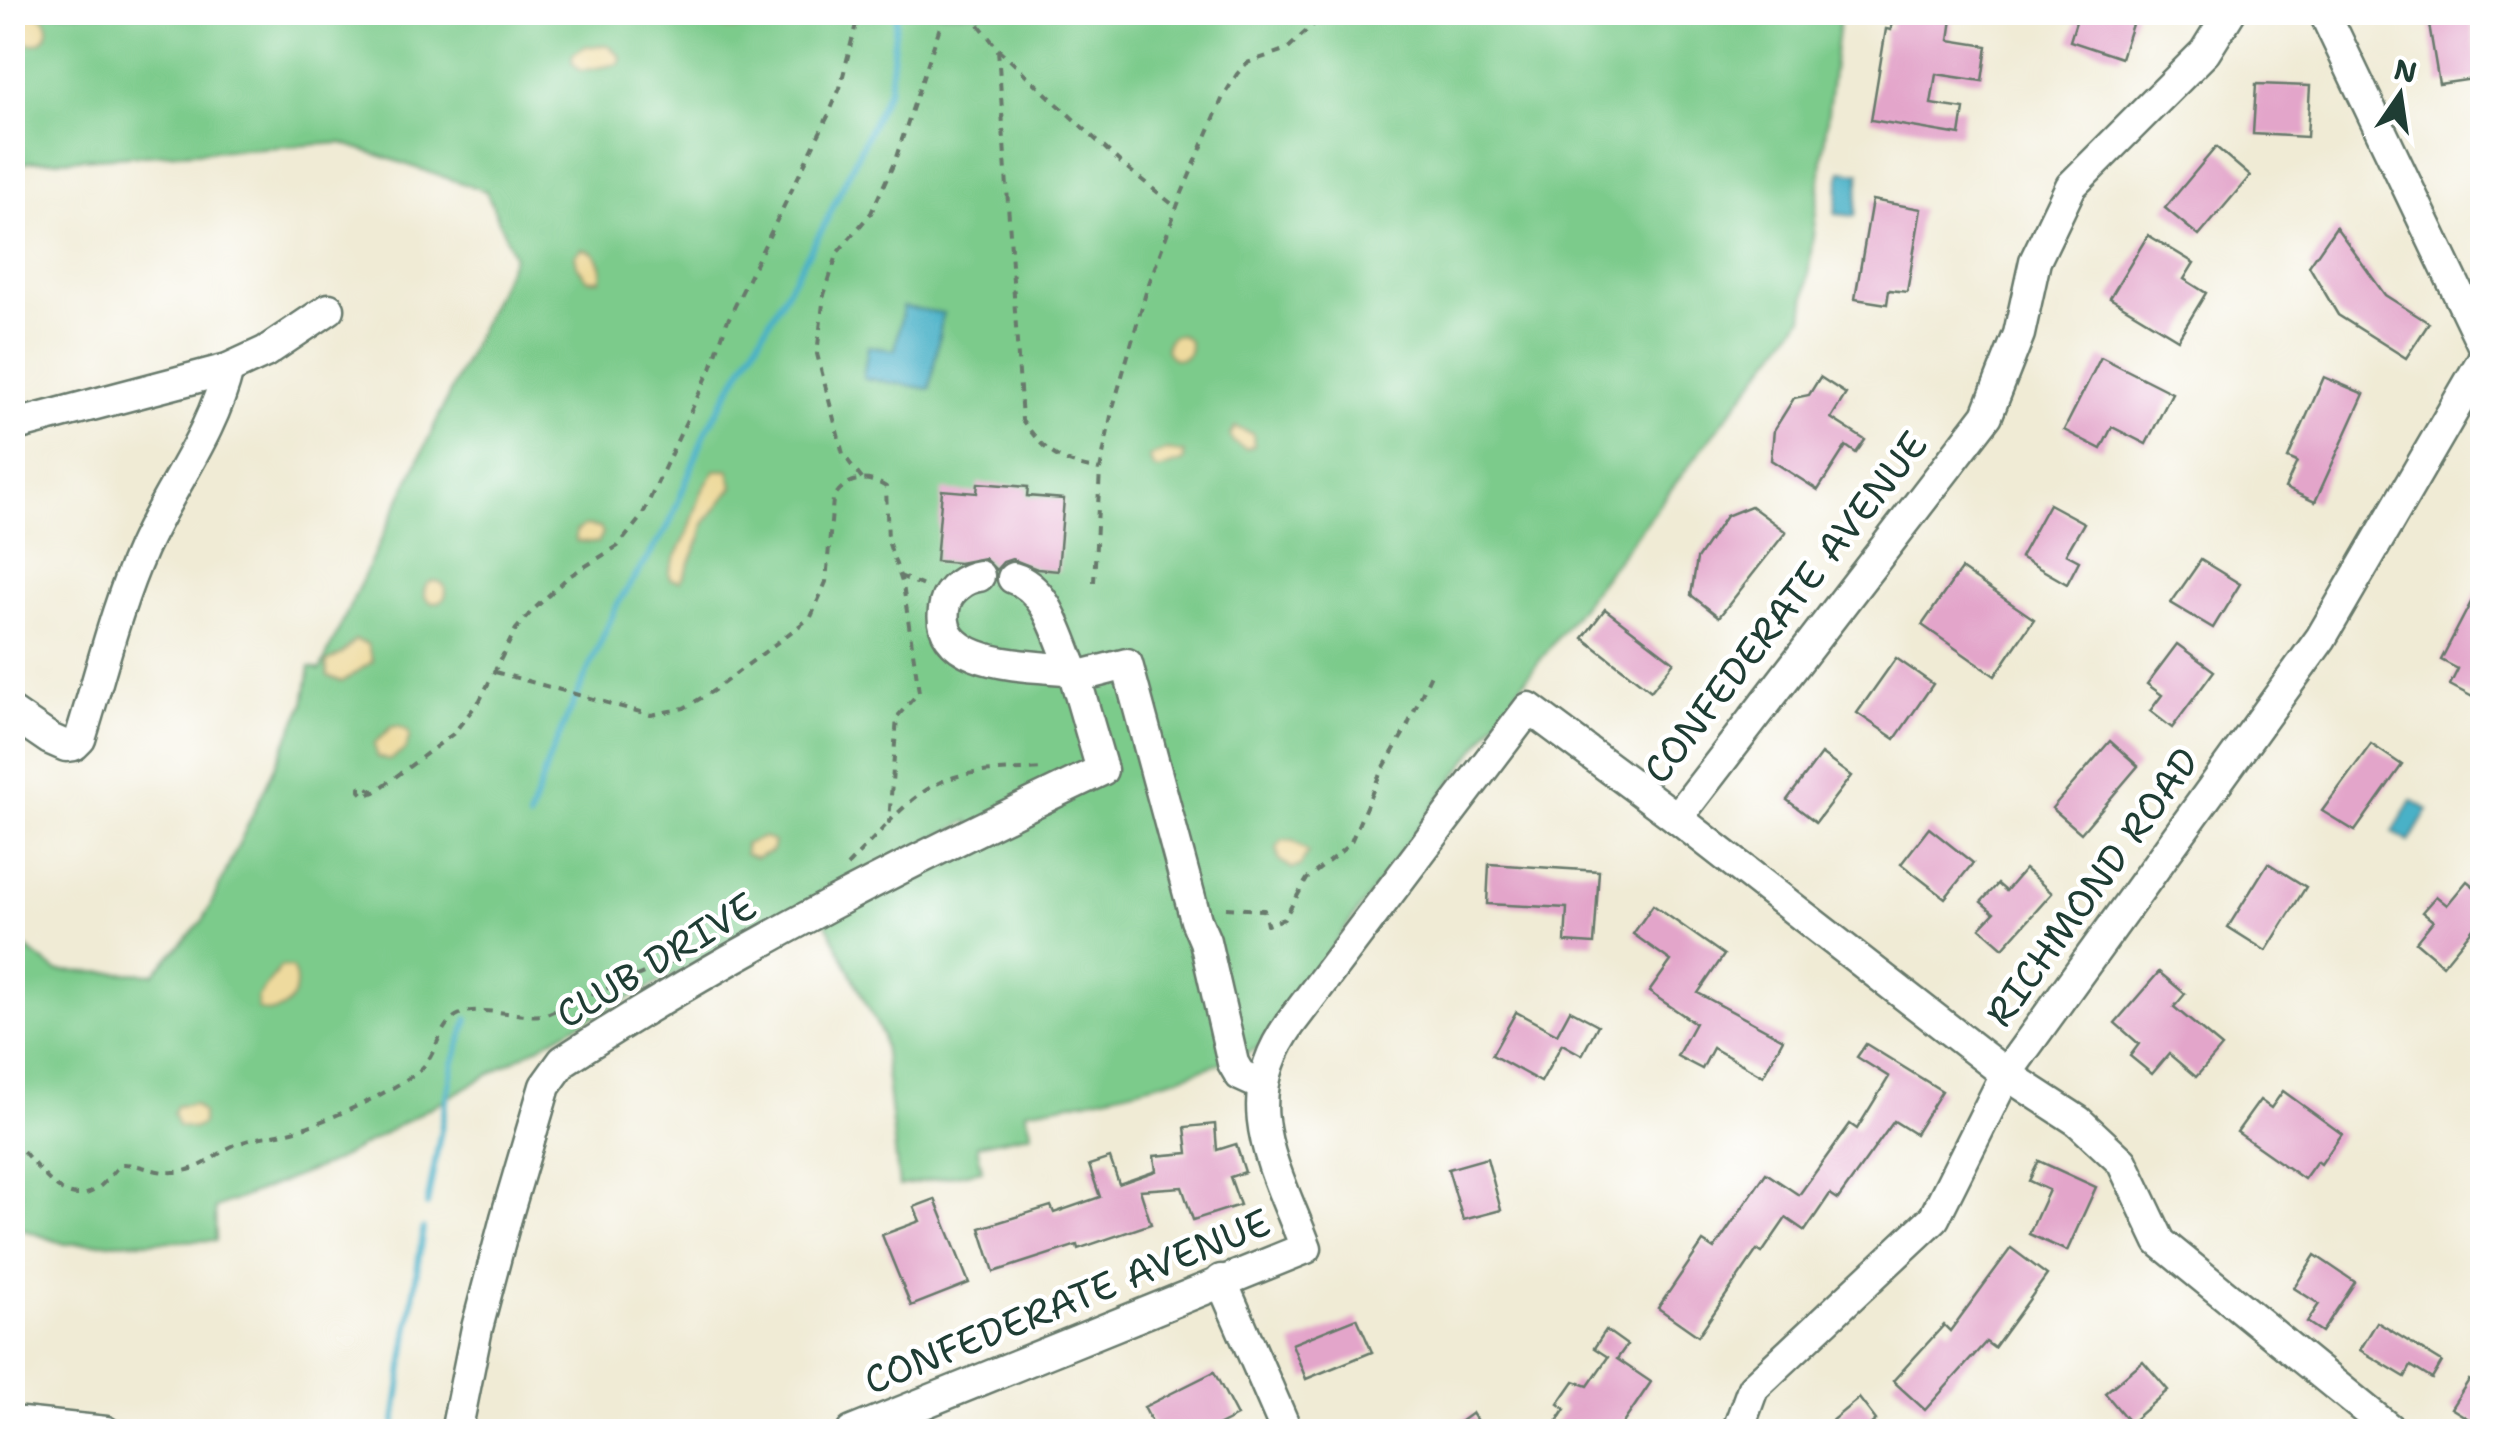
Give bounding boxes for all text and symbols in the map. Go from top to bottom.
north arrow [2350,45,2450,145]
text: N [2391,50,2421,92]
street label: CONFEDERATE AVENUE [1631,420,1939,794]
street label: RICHMOND ROAD [1974,737,2210,1037]
street label: CLUB DRIVE [546,880,766,1040]
street label: CONFEDERATE AVENUE [856,1196,1278,1406]

